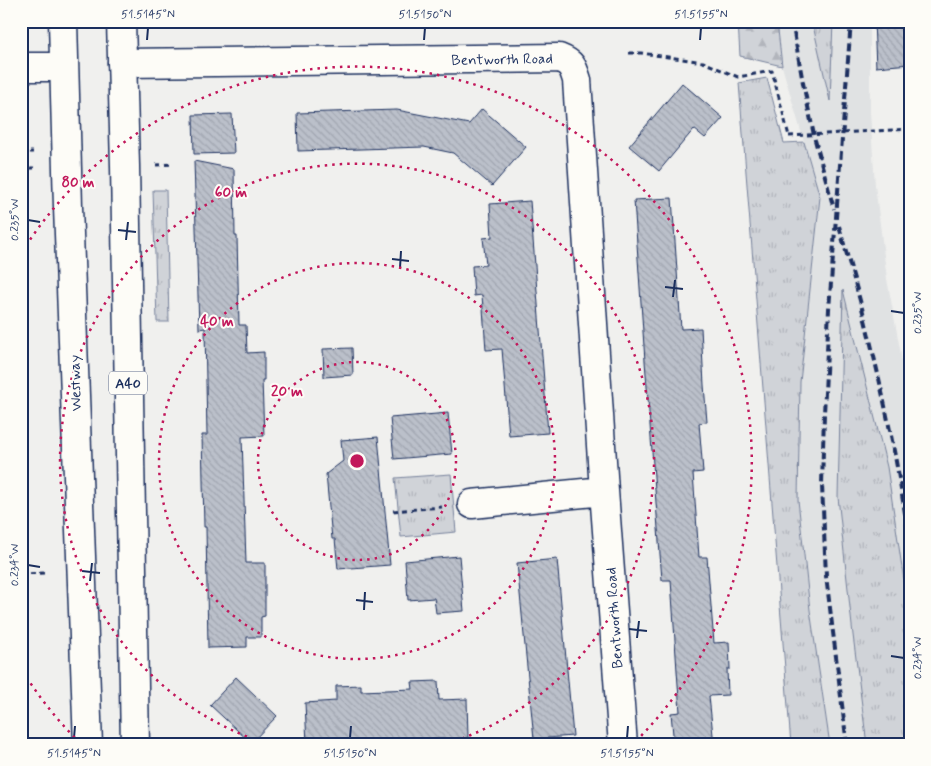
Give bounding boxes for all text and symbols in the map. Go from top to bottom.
text: 51.5145°N [121,7,175,23]
text: 51.5150°N [399,7,451,23]
text: 51.5155°N [674,7,728,23]
street label: Bentworth Road [451,49,553,71]
text: 80 m [61,173,95,193]
text: 60 m [215,183,247,203]
text: 0.235°W [7,199,23,241]
text: 0.235°W [910,292,926,334]
text: 40 m [200,312,234,332]
street label: Westway [65,354,87,412]
road number: A40 [109,372,147,394]
text: 20 m [271,382,303,402]
centre of rings [348,452,366,470]
text: 0.234°W [7,544,23,586]
street label: Bentworth Road [601,567,629,669]
text: 0.234°W [910,637,926,679]
text: 51.5145°N [47,746,101,762]
text: 51.5150°N [324,746,376,762]
text: 51.5155°N [600,746,654,762]

